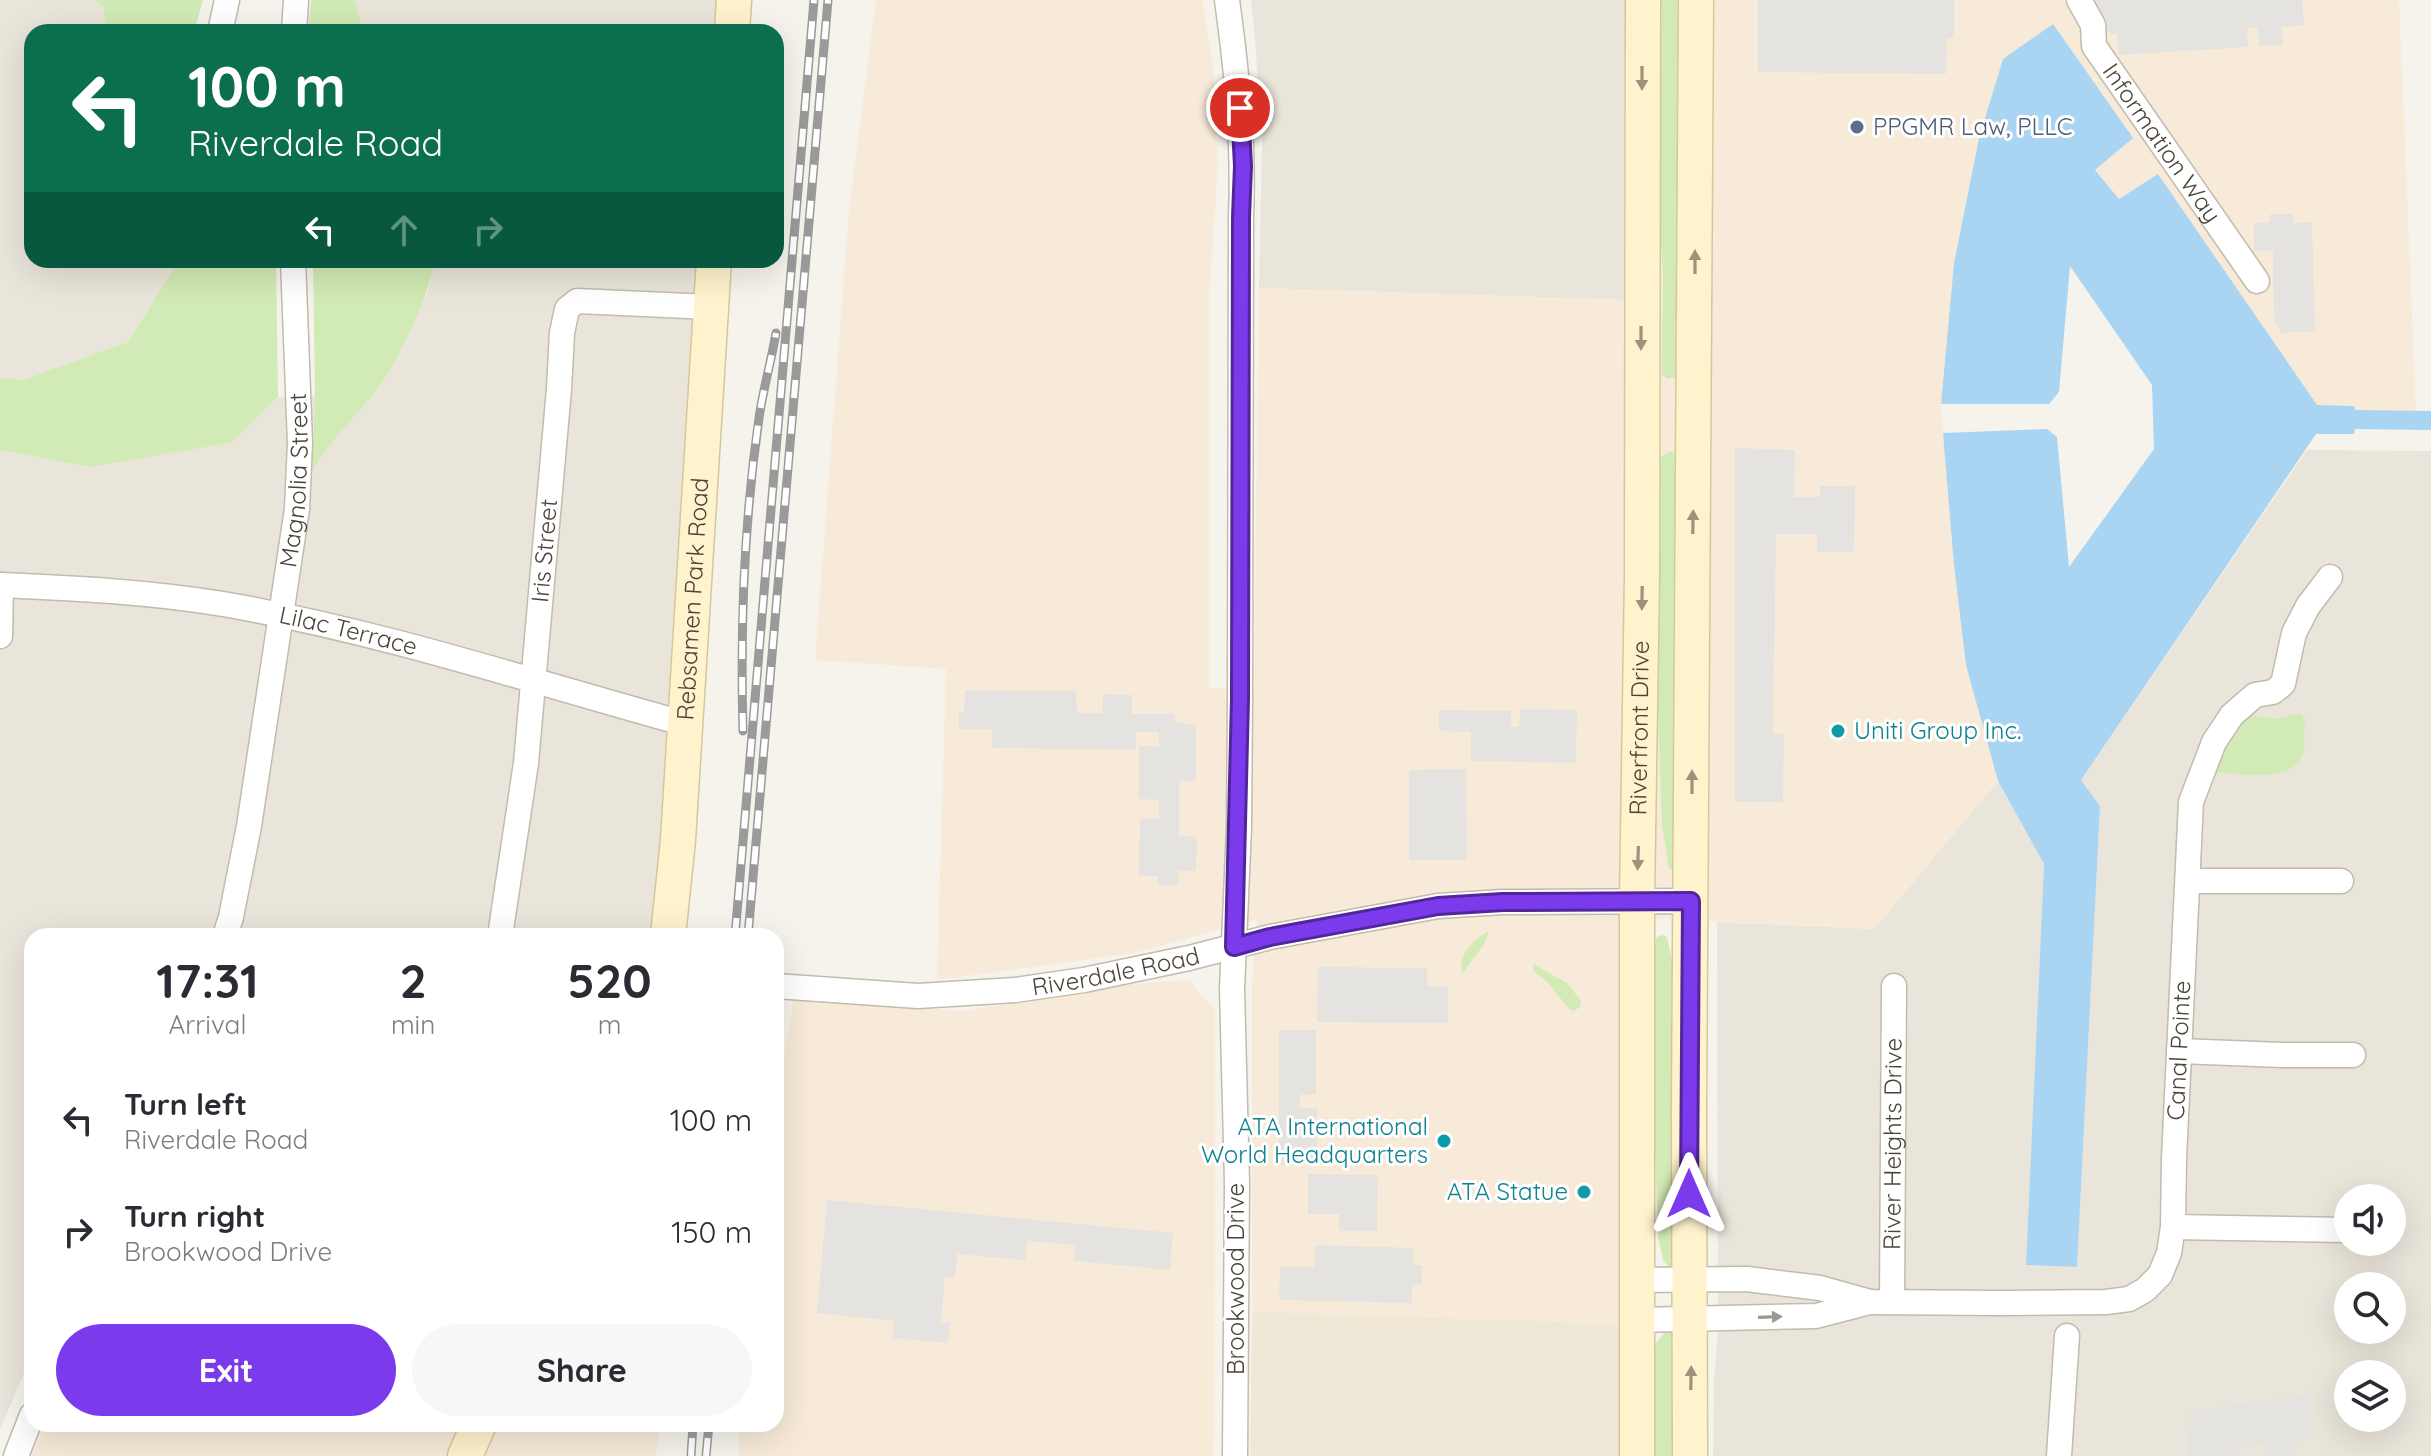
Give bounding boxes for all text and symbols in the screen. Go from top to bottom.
text: 100 m [188,51,346,121]
icon: left [56,56,160,160]
street label: Information Way [2097,57,2228,228]
one-way arrow [1636,66,1649,91]
pin [1206,74,1274,142]
icon: arrive [1218,86,1262,130]
place label: PPGMR Law, PLLC [1873,111,2072,141]
marker: PPGMR Law, PLLC [1848,118,1866,136]
text: Riverdale Road [188,120,443,165]
icon: left [298,208,342,252]
icon: ahead [382,208,426,252]
icon: right [466,208,510,252]
one-way arrow [1689,249,1701,274]
one-way arrow [1635,326,1647,351]
street label: Magnolia Street [272,392,314,569]
street label: Rebsamen Park Road [669,477,714,721]
street label: Iris Street [524,498,563,604]
one-way arrow [1687,509,1699,534]
one-way arrow [1635,586,1648,611]
street label: Lilac Terrace [277,599,421,661]
street label: Riverfront Drive [1622,640,1655,816]
place label: Uniti Group Inc. [1854,715,2021,745]
marker: Uniti Group Inc. [1829,722,1847,740]
one-way arrow [1686,769,1698,794]
one-way arrow [1631,846,1644,871]
street label: Riverdale Road [1030,940,1203,1001]
text: 17:31 [156,950,259,1010]
text: 2 [399,950,427,1010]
text: 520 [567,950,652,1010]
street label: Canal Pointe [2160,980,2196,1121]
text: Arrival [169,1008,246,1041]
text: min [391,1008,435,1041]
text: m [598,1008,621,1041]
street label: River Heights Drive [1876,1038,1908,1250]
text: Turn left [124,1085,247,1123]
icon: left [56,1098,100,1142]
text: 100 m [670,1101,752,1139]
place label: ATA International World Headquarters [1201,1111,1428,1169]
text: Riverdale Road [124,1123,308,1156]
marker: ATA International World Headquarters [1435,1132,1453,1150]
position arrow [1647,1152,1731,1236]
place label: ATA Statue [1447,1176,1568,1206]
street label: Brookwood Drive [1220,1183,1250,1375]
marker: ATA Statue [1575,1183,1593,1201]
map controls [2334,1184,2406,1432]
button: sound [2334,1184,2406,1256]
text: Turn right [124,1197,265,1235]
icon: right [56,1210,100,1254]
text: 150 m [671,1213,752,1251]
text: Brookwood Drive [124,1235,332,1268]
button: search [2334,1272,2406,1344]
one-way arrow [1758,1311,1783,1324]
button: Exit [56,1324,396,1416]
button: Share [412,1324,752,1416]
button: layers [2334,1360,2406,1432]
one-way arrow [1684,1365,1697,1390]

